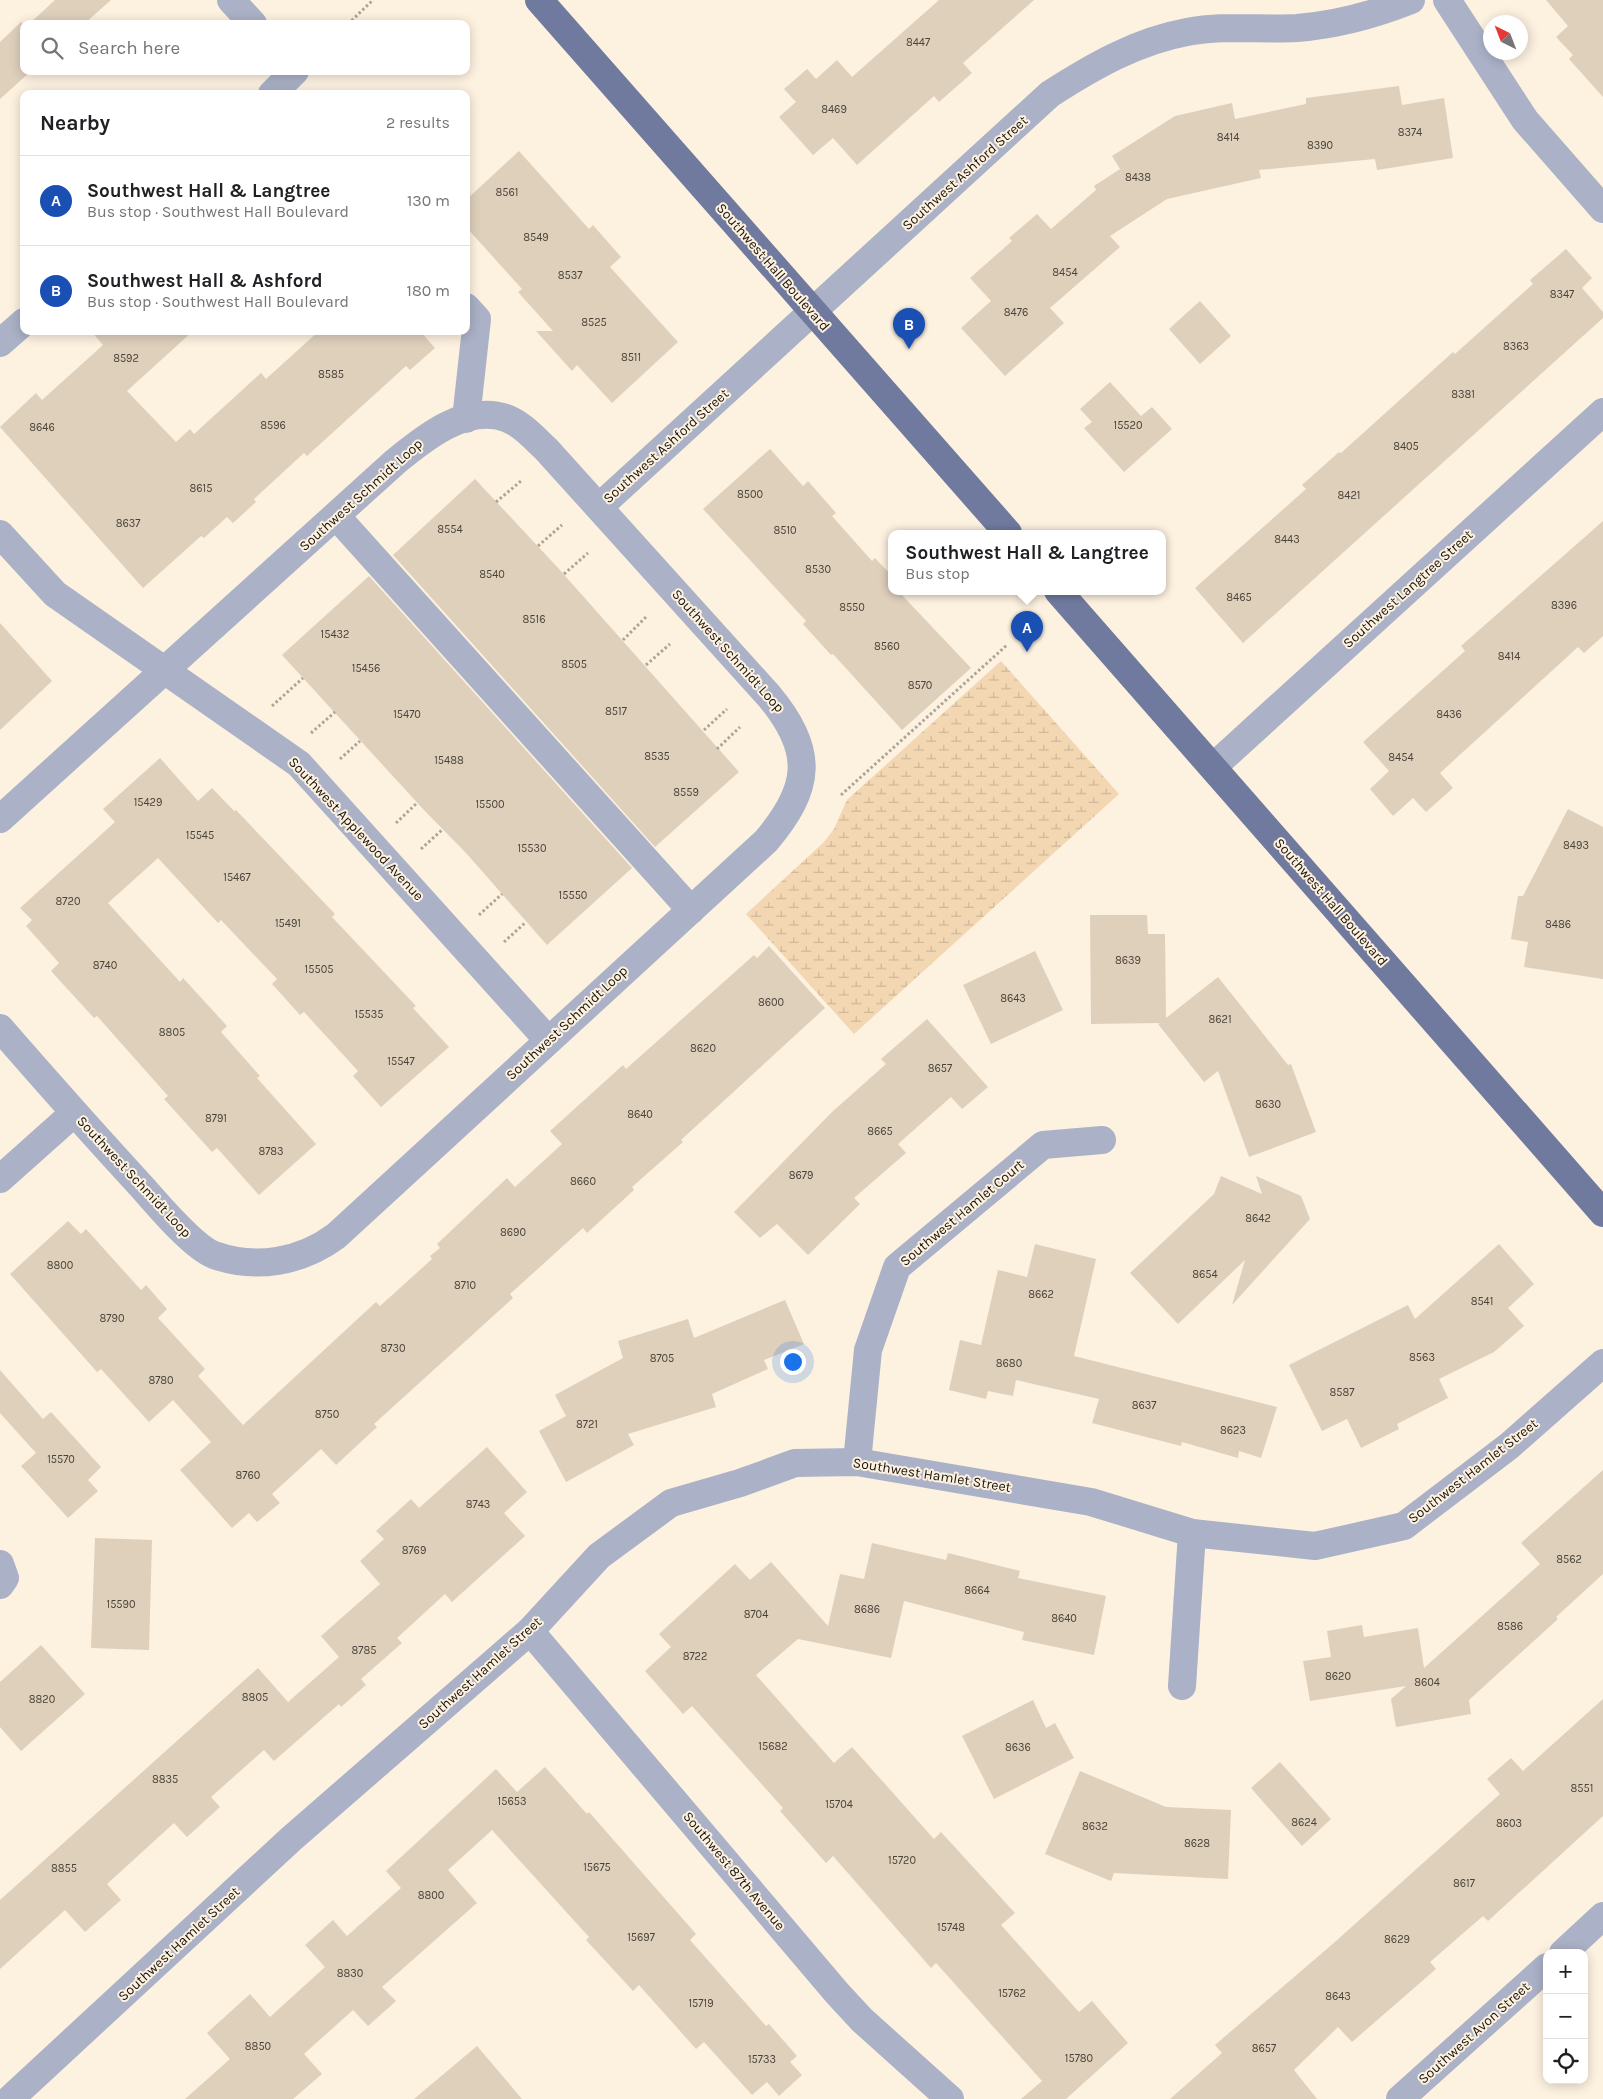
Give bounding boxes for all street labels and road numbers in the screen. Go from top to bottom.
street label: Southwest Ashford Street [899,112,1031,234]
street label: Southwest Hall Boulevard [713,200,833,334]
street label: Southwest Ashford Street [600,385,732,507]
street label: Southwest Schmidt Loop [296,435,426,555]
street label: Southwest Langtree Street [1340,526,1476,652]
street label: Southwest Schmidt Loop [668,586,788,716]
street label: Southwest Applewood Avenue [285,754,427,904]
street label: Southwest Hall Boulevard [1271,835,1391,969]
street label: Southwest Schmidt Loop [503,962,631,1084]
street label: Southwest Schmidt Loop [73,1113,195,1241]
street label: Southwest Hamlet Court [897,1156,1027,1270]
street label: Southwest Hamlet Street [1405,1415,1541,1527]
street label: Southwest Hamlet Street [852,1454,1012,1496]
street label: Southwest Hamlet Street [415,1613,545,1733]
street label: Southwest 87th Avenue [679,1808,789,1934]
street label: Southwest Hamlet Street [115,1883,243,2005]
street label: Southwest Avon Street [1415,1978,1533,2088]

